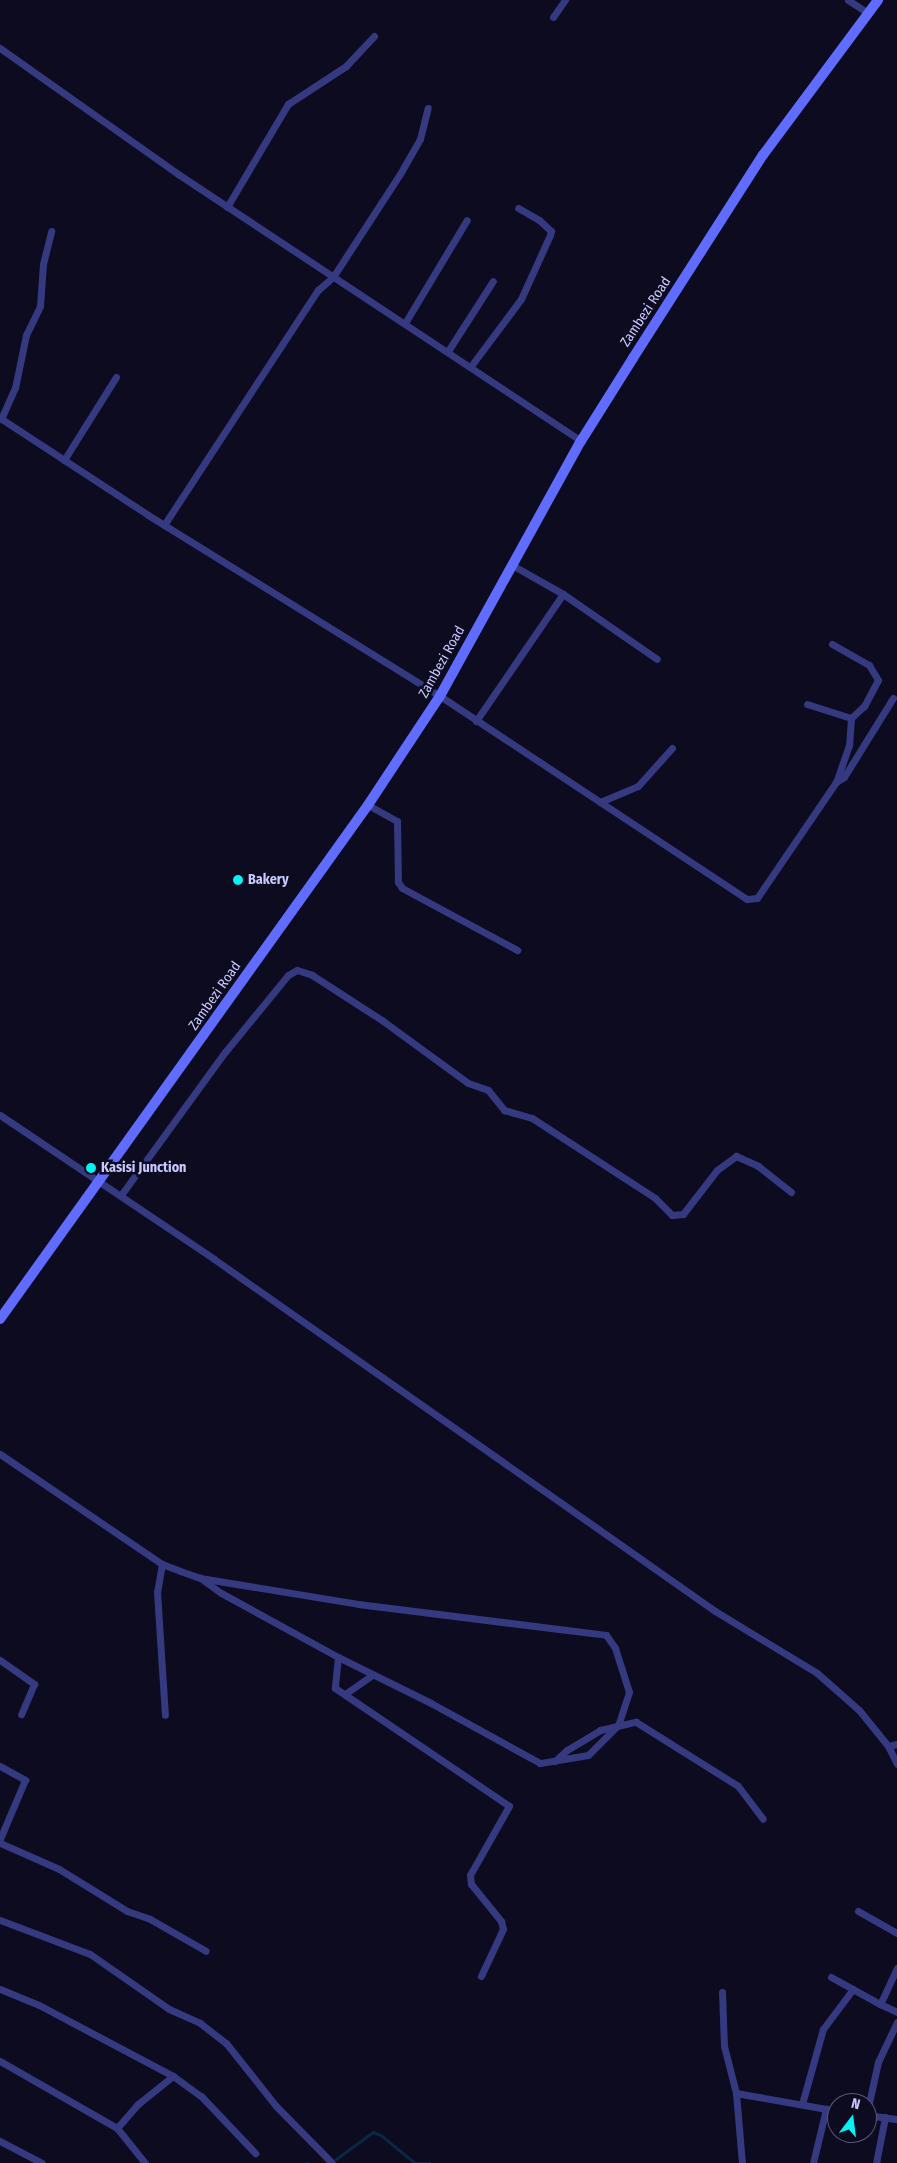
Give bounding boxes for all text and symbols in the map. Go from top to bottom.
street label: Zambezi Road [617,274,675,350]
street label: Zambezi Road [415,623,469,701]
place label: Bakery [248,872,289,888]
marker: Bakery [232,874,244,886]
street label: Zambezi Road [185,959,245,1033]
place label: Kasisi Junction [101,1160,186,1176]
marker: Kasisi Junction [85,1162,97,1174]
north arrow [827,2093,877,2143]
text: N [849,2095,862,2113]

